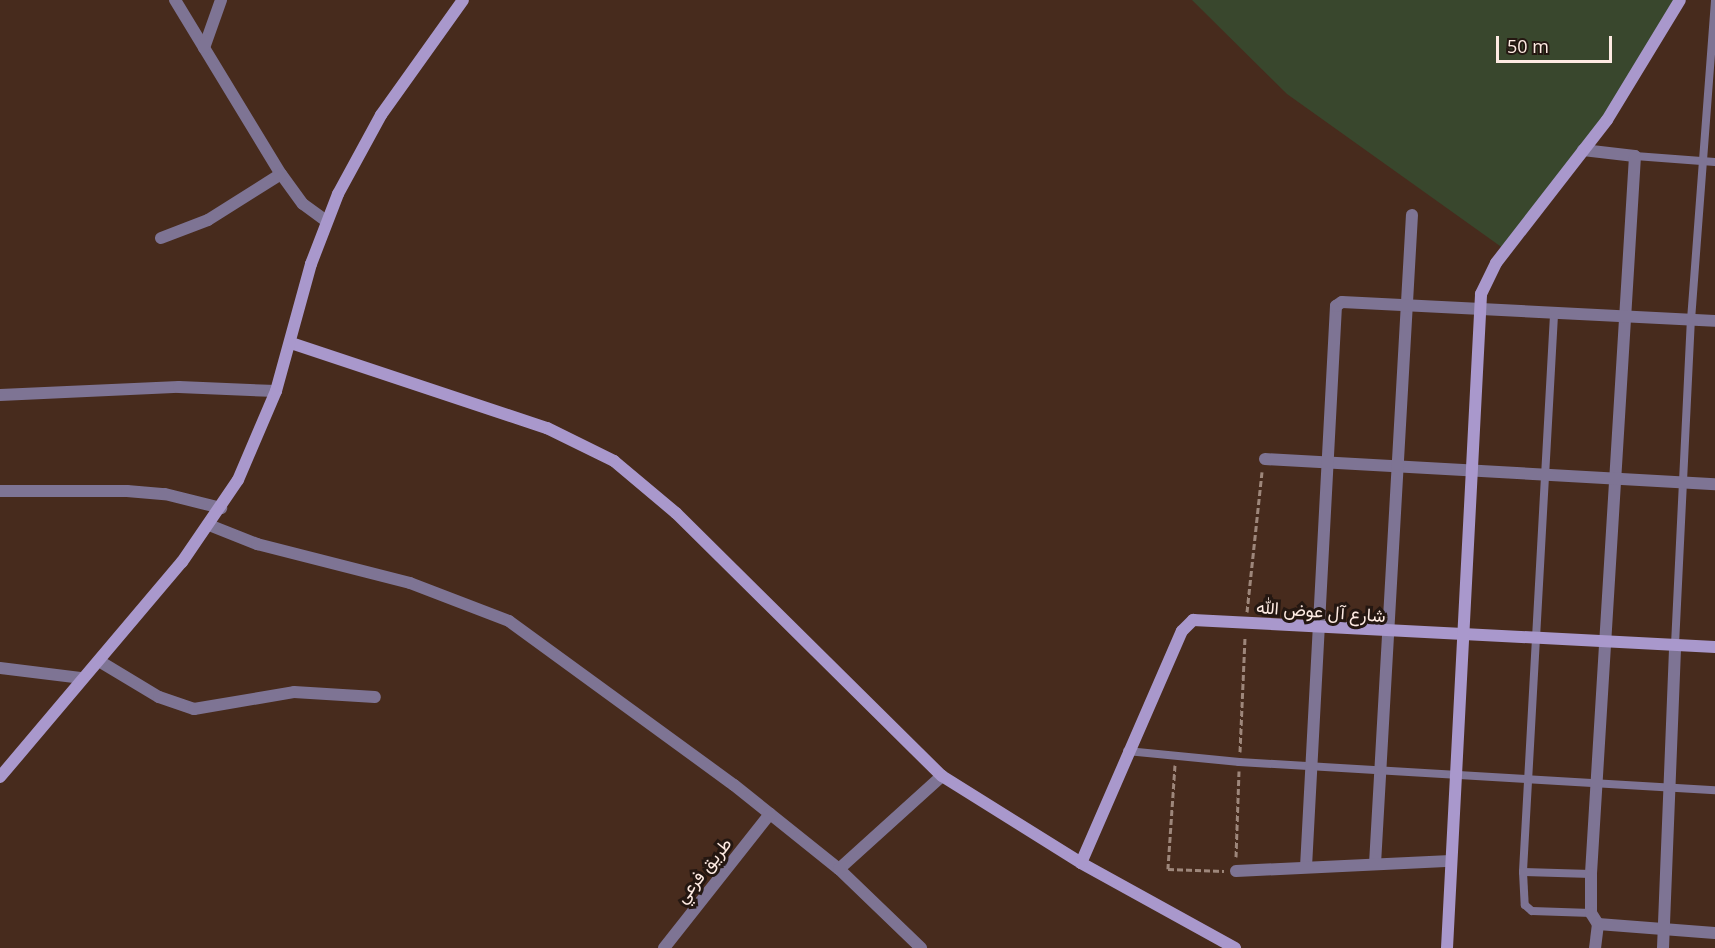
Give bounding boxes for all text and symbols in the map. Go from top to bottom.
scale bar [1499,24,1614,62]
text: 50 m [1507,34,1549,58]
street label: شارع آل عوض الله [1256,596,1386,626]
street label: طريق فرعي [670,833,736,907]

